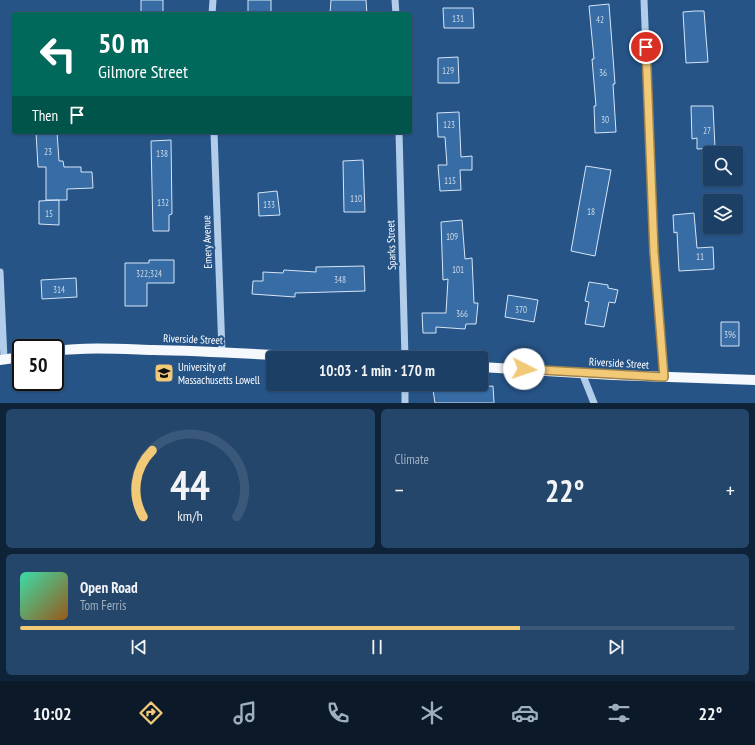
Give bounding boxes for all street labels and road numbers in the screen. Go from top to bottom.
street label: Emery Avenue [199,215,215,269]
street label: Sparks Street [383,220,399,270]
street label: Riverside Street [163,331,223,347]
street label: Riverside Street [589,354,649,372]

